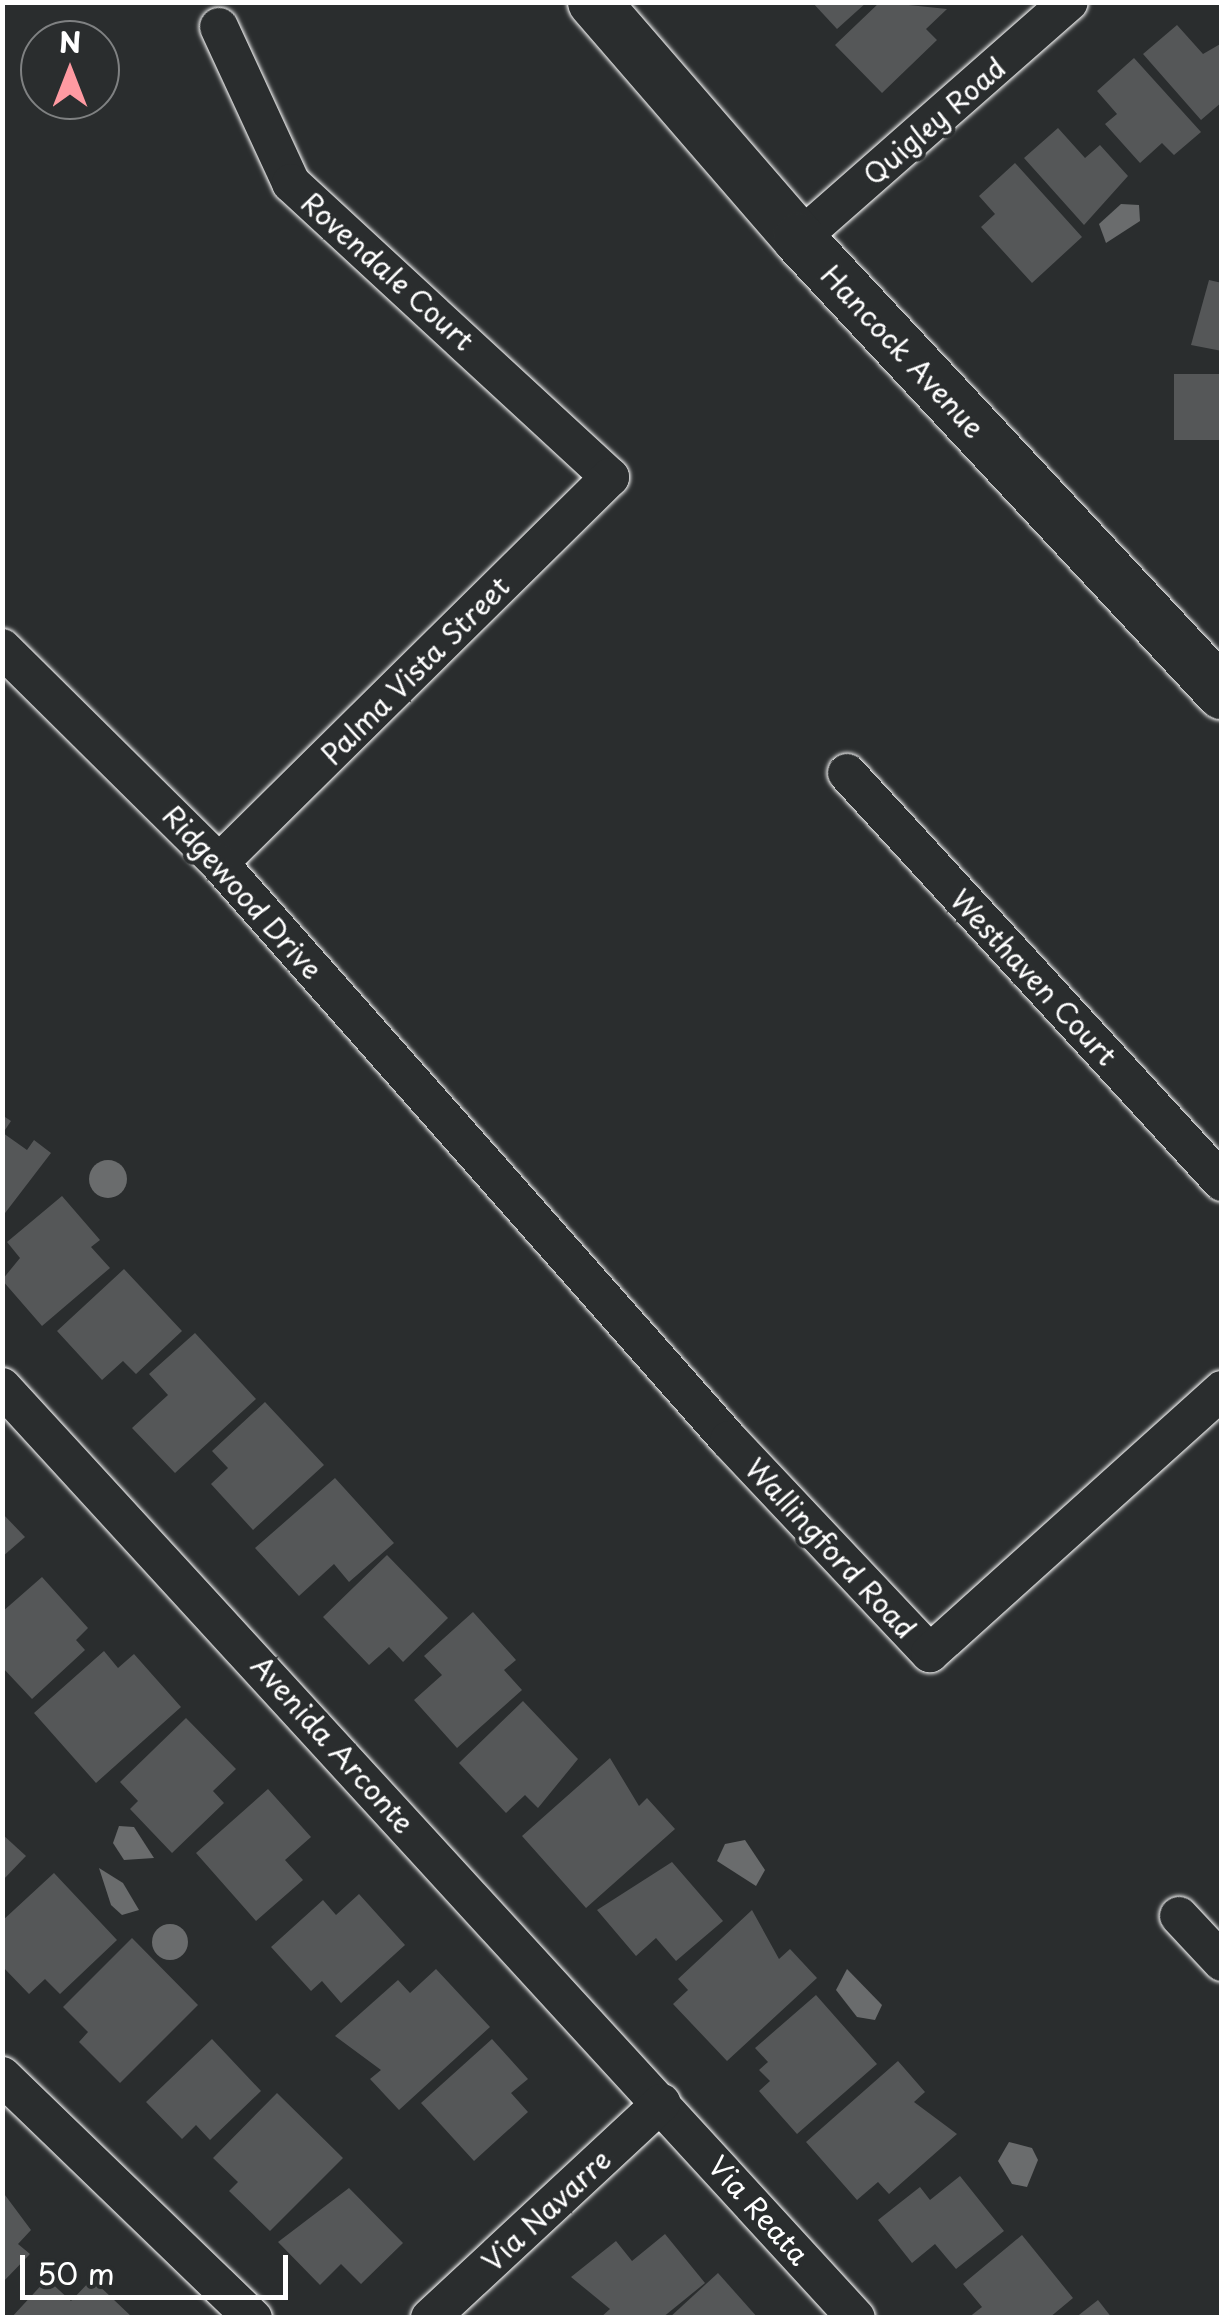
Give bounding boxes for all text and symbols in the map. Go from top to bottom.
north arrow [20,20,120,120]
text: N [59,20,81,63]
street label: Quigley Road [855,49,1013,193]
street label: Rovendale Court [294,184,482,358]
street label: Hancock Avenue [815,258,991,444]
street label: Palma Vista Street [313,568,517,772]
street label: Ridgewood Drive [156,798,330,986]
street label: Westhaven Court [943,882,1125,1072]
street label: Wallingford Road [739,1451,923,1645]
street label: Avenida Arconte [245,1649,421,1839]
street label: Via Navarre [475,2142,617,2278]
street label: Via Reata [702,2149,816,2271]
scale bar [25,2235,292,2297]
text: 50 m [37,2250,115,2295]

